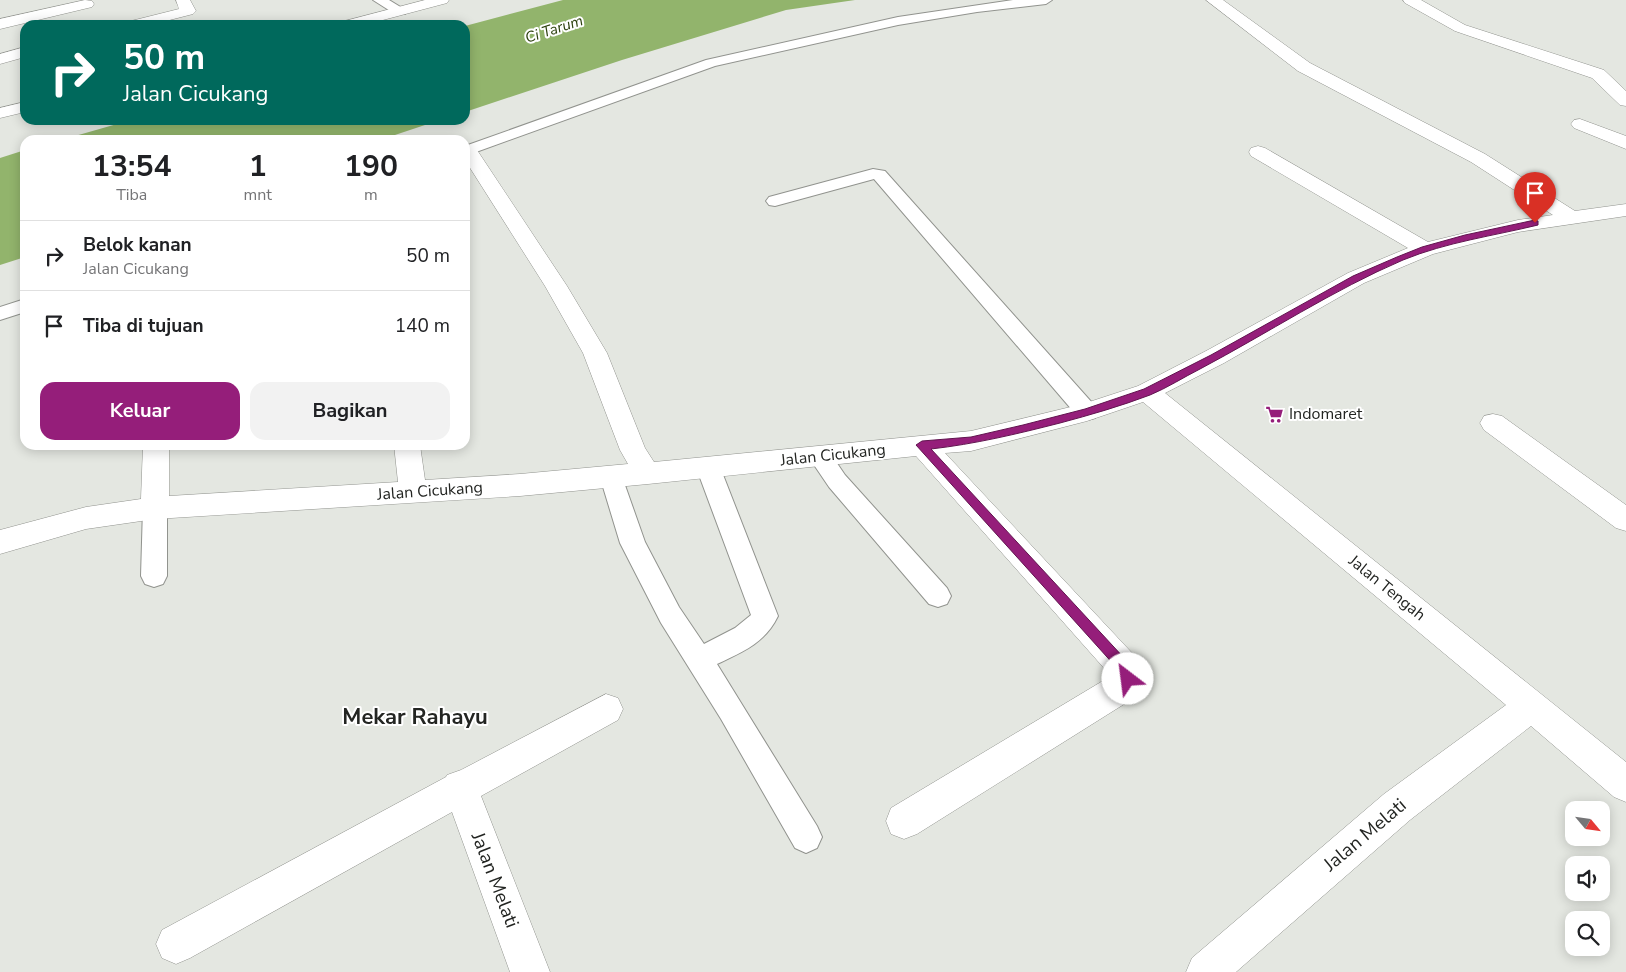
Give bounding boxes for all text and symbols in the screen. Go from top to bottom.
water label: Ci Tarum [522,10,586,48]
text: 50 m [123,34,205,81]
icon: right [40,40,105,105]
text: Jalan Cicukang [123,79,269,109]
text: 13:54 [92,146,171,187]
text: 1 [249,146,267,187]
text: 190 [344,146,398,187]
pin [1514,172,1556,223]
icon: arrive [1521,179,1549,207]
text: Tiba [116,184,147,206]
text: mnt [244,184,272,206]
text: m [364,184,378,206]
text: Belok kanan [83,232,192,258]
icon: right [40,242,68,270]
text: 50 m [406,243,450,269]
text: Jalan Cicukang [83,258,189,280]
icon: arrive [40,312,68,340]
text: Tiba di tujuan [83,313,204,339]
text: 140 m [395,313,450,339]
button: Keluar [40,382,240,440]
button: Bagikan [250,382,450,440]
place label: Indomaret [1289,403,1363,425]
supermarket icon: Indomaret [1265,404,1285,424]
street label: Jalan Cicukang [778,439,887,472]
street label: Jalan Cicukang [375,476,484,506]
street label: Jalan Tengah [1343,550,1430,626]
position arrow [1101,652,1153,704]
district label: Mekar Rahayu [342,702,488,732]
street label: Jalan Melati [1317,793,1412,878]
north arrow [1565,801,1610,846]
map controls [1565,801,1610,956]
street label: Jalan Melati [464,827,525,932]
button: sound [1565,856,1610,901]
button: search [1565,911,1610,956]

